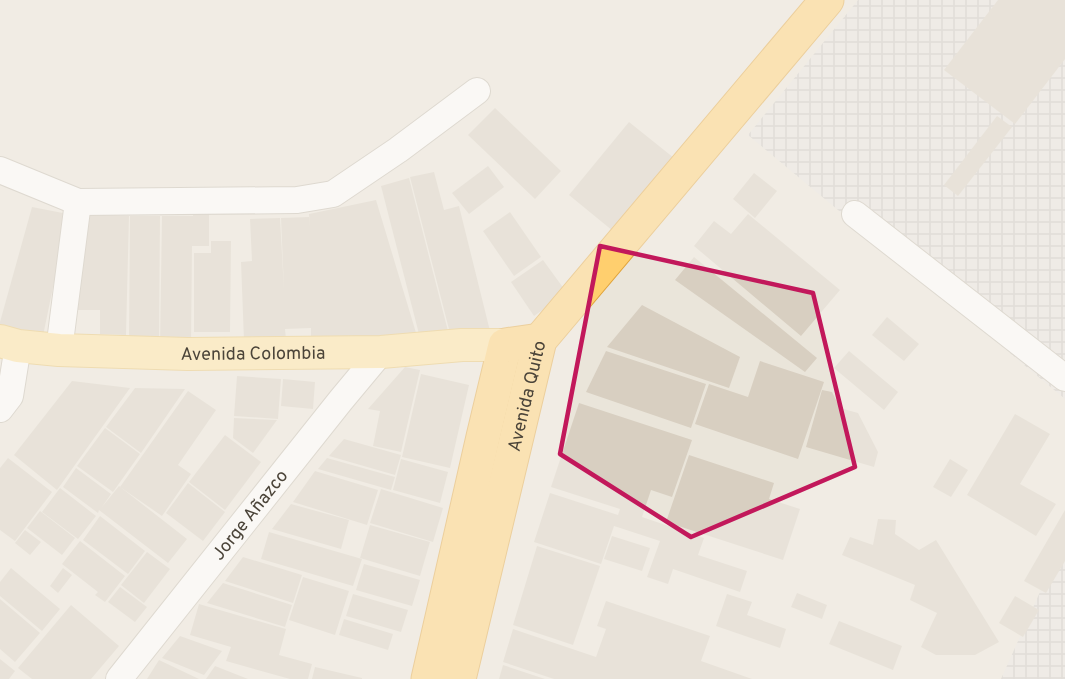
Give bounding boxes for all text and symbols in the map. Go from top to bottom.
street label: Avenida Quito [504,338,552,454]
street label: Avenida Colombia [180,343,326,367]
street label: Jorge Añazco [208,466,294,566]

